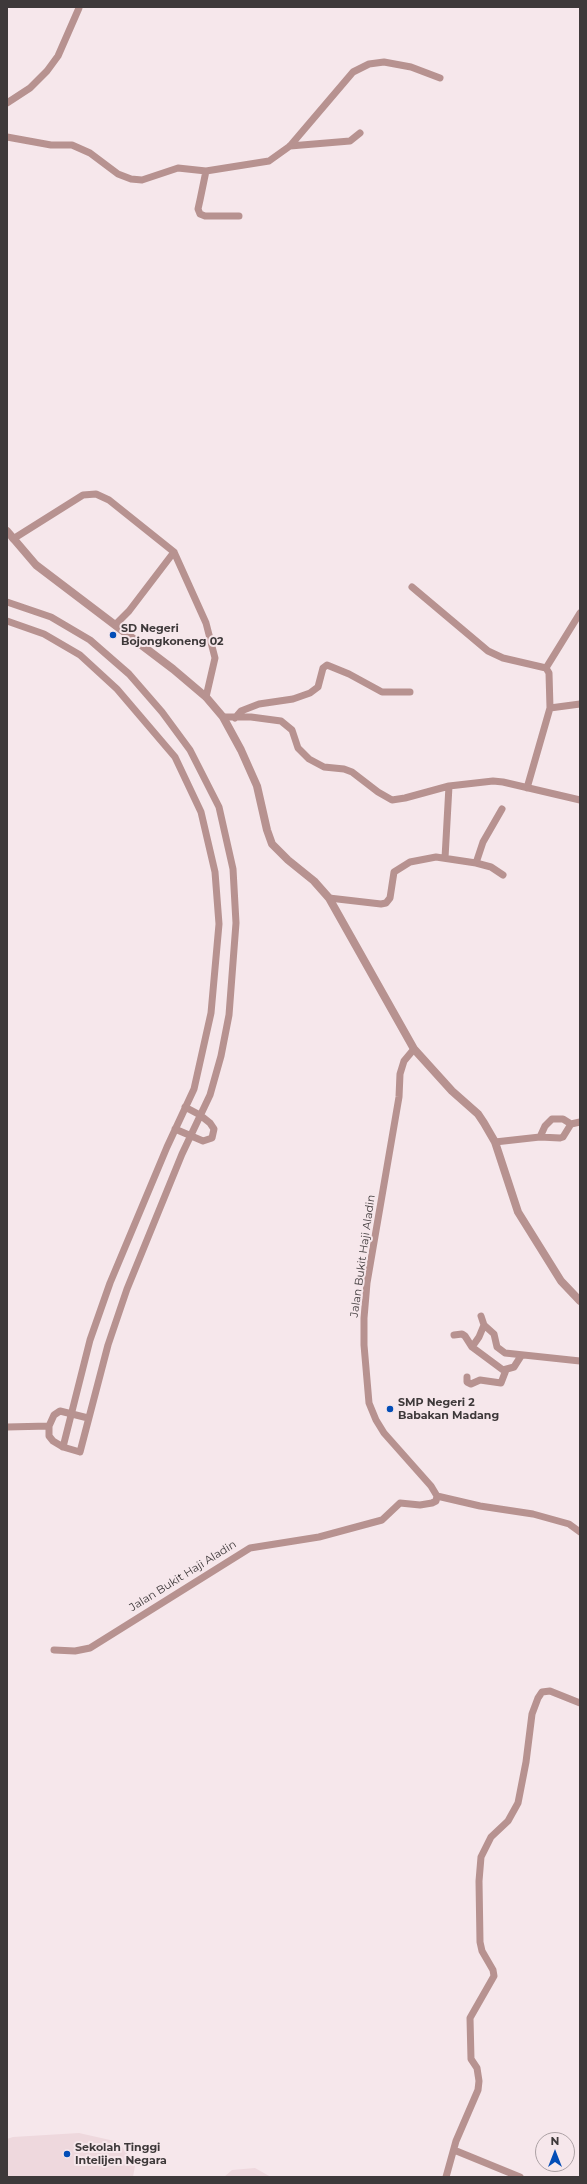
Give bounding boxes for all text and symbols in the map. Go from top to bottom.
place label: SD Negeri Bojongkoneng 02 [121,622,224,648]
marker: SD Negeri Bojongkoneng 02 [108,630,118,640]
street label: Jalan Bukit Haji Aladin [348,1194,378,1318]
place label: SMP Negeri 2 Babakan Madang [398,1396,499,1422]
marker: SMP Negeri 2 Babakan Madang [385,1404,395,1414]
street label: Jalan Bukit Haji Aladin [127,1538,239,1614]
north arrow [535,2132,575,2172]
text: N [551,2134,559,2148]
place label: Sekolah Tinggi Intelijen Negara [75,2141,167,2167]
marker: Sekolah Tinggi Intelijen Negara [62,2149,72,2159]

